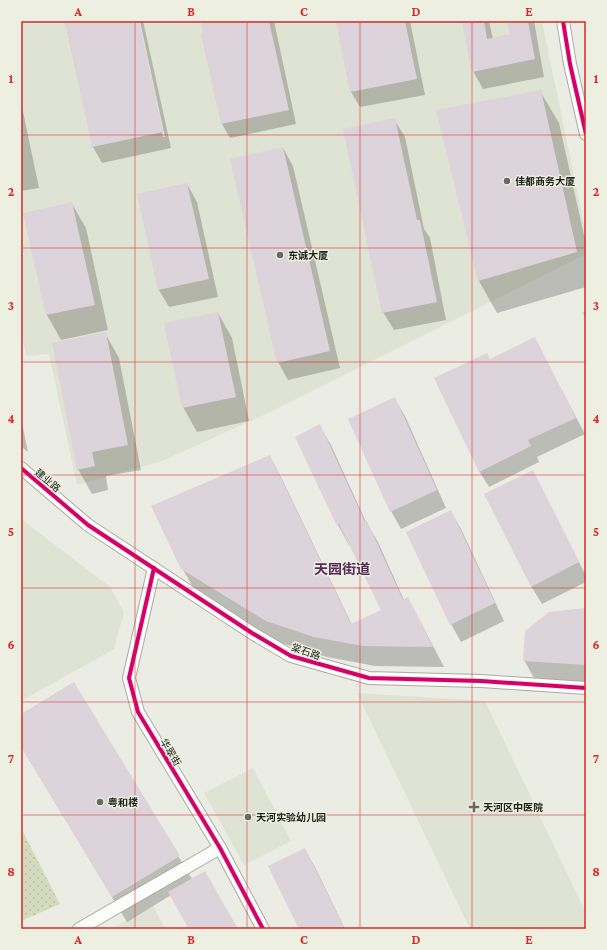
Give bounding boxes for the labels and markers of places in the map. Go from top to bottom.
marker: 佳都商务大厦 [502,176,512,186]
place label: 佳都商务大厦 [515,176,575,187]
place label: 东诚大厦 [288,249,328,261]
marker: 东诚大厦 [275,250,285,260]
marker: 粤和楼 [95,797,105,807]
place label: 粤和楼 [108,797,138,808]
marker: 天河区中医院 [468,801,480,813]
place label: 天河区中医院 [483,802,543,813]
place label: 天河实验幼儿园 [256,811,326,823]
marker: 天河实验幼儿园 [243,812,253,822]

